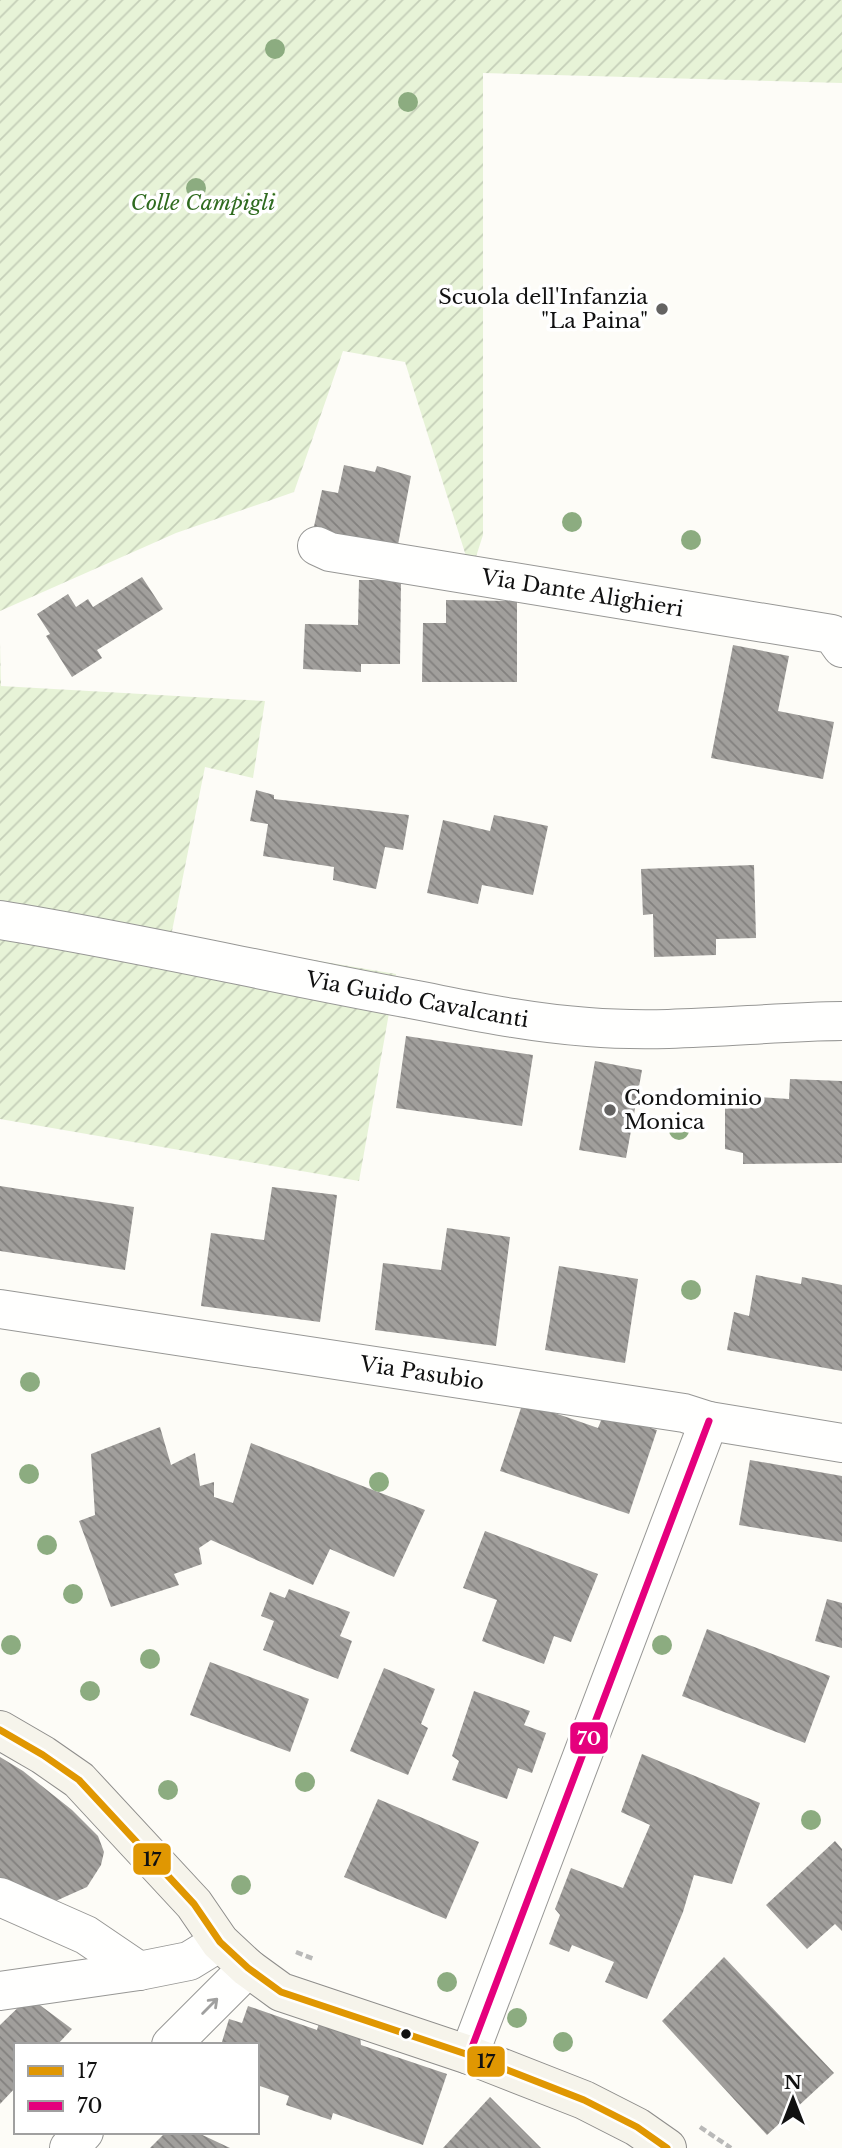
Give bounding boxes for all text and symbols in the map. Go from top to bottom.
park label: Colle Campigli [131,190,276,216]
place label: Scuola dell'Infanzia "La Paina" [438,284,648,334]
marker: Scuola dell'Infanzia "La Paina" [654,301,670,317]
street label: Via Dante Alighieri [478,564,685,623]
street label: Via Guido Cavalcanti [303,966,530,1033]
place label: Condominio Monica [624,1085,762,1135]
marker: Condominio Monica [602,1102,618,1118]
street label: Via Pasubio [357,1351,486,1395]
line badge: 70 [569,1721,609,1755]
text: 70 [577,1727,601,1750]
line badge: 17 [132,1842,172,1876]
text: 17 [143,1848,162,1871]
one-way arrow [201,1998,218,2015]
unlabelled marker [399,2027,413,2041]
legend [14,2043,259,2134]
line badge: 17 [466,2045,506,2078]
text: 17 [477,2050,496,2073]
text: 17 [77,2058,97,2084]
north arrow [758,2064,828,2134]
text: N [784,2071,802,2094]
text: 70 [77,2093,103,2119]

